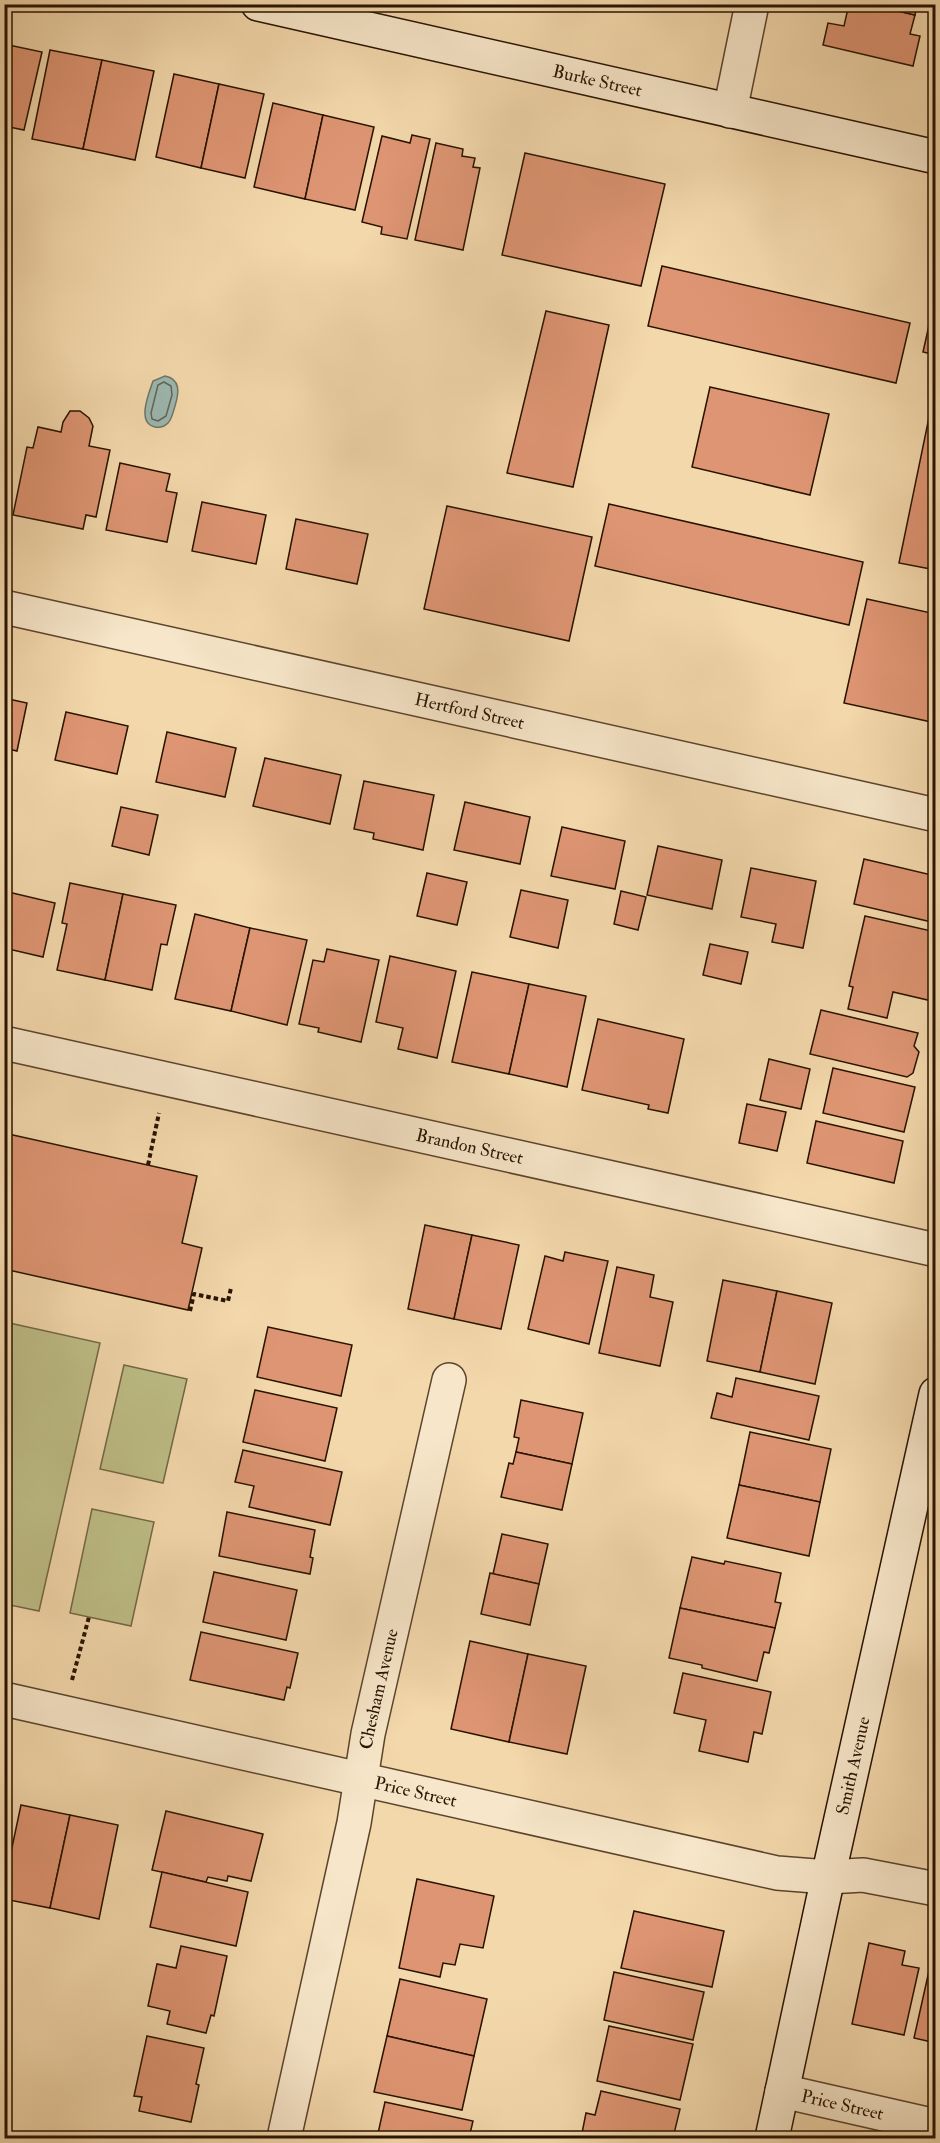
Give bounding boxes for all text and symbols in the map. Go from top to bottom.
street label: Burke Street [551,59,644,102]
street label: Hertford Street [413,688,527,734]
street label: Brandon Street [414,1123,526,1170]
street label: Chesham Avenue [354,1626,403,1751]
street label: Smith Avenue [831,1714,875,1817]
street label: Price Street [372,1771,459,1812]
street label: Price Street [799,2084,886,2125]

